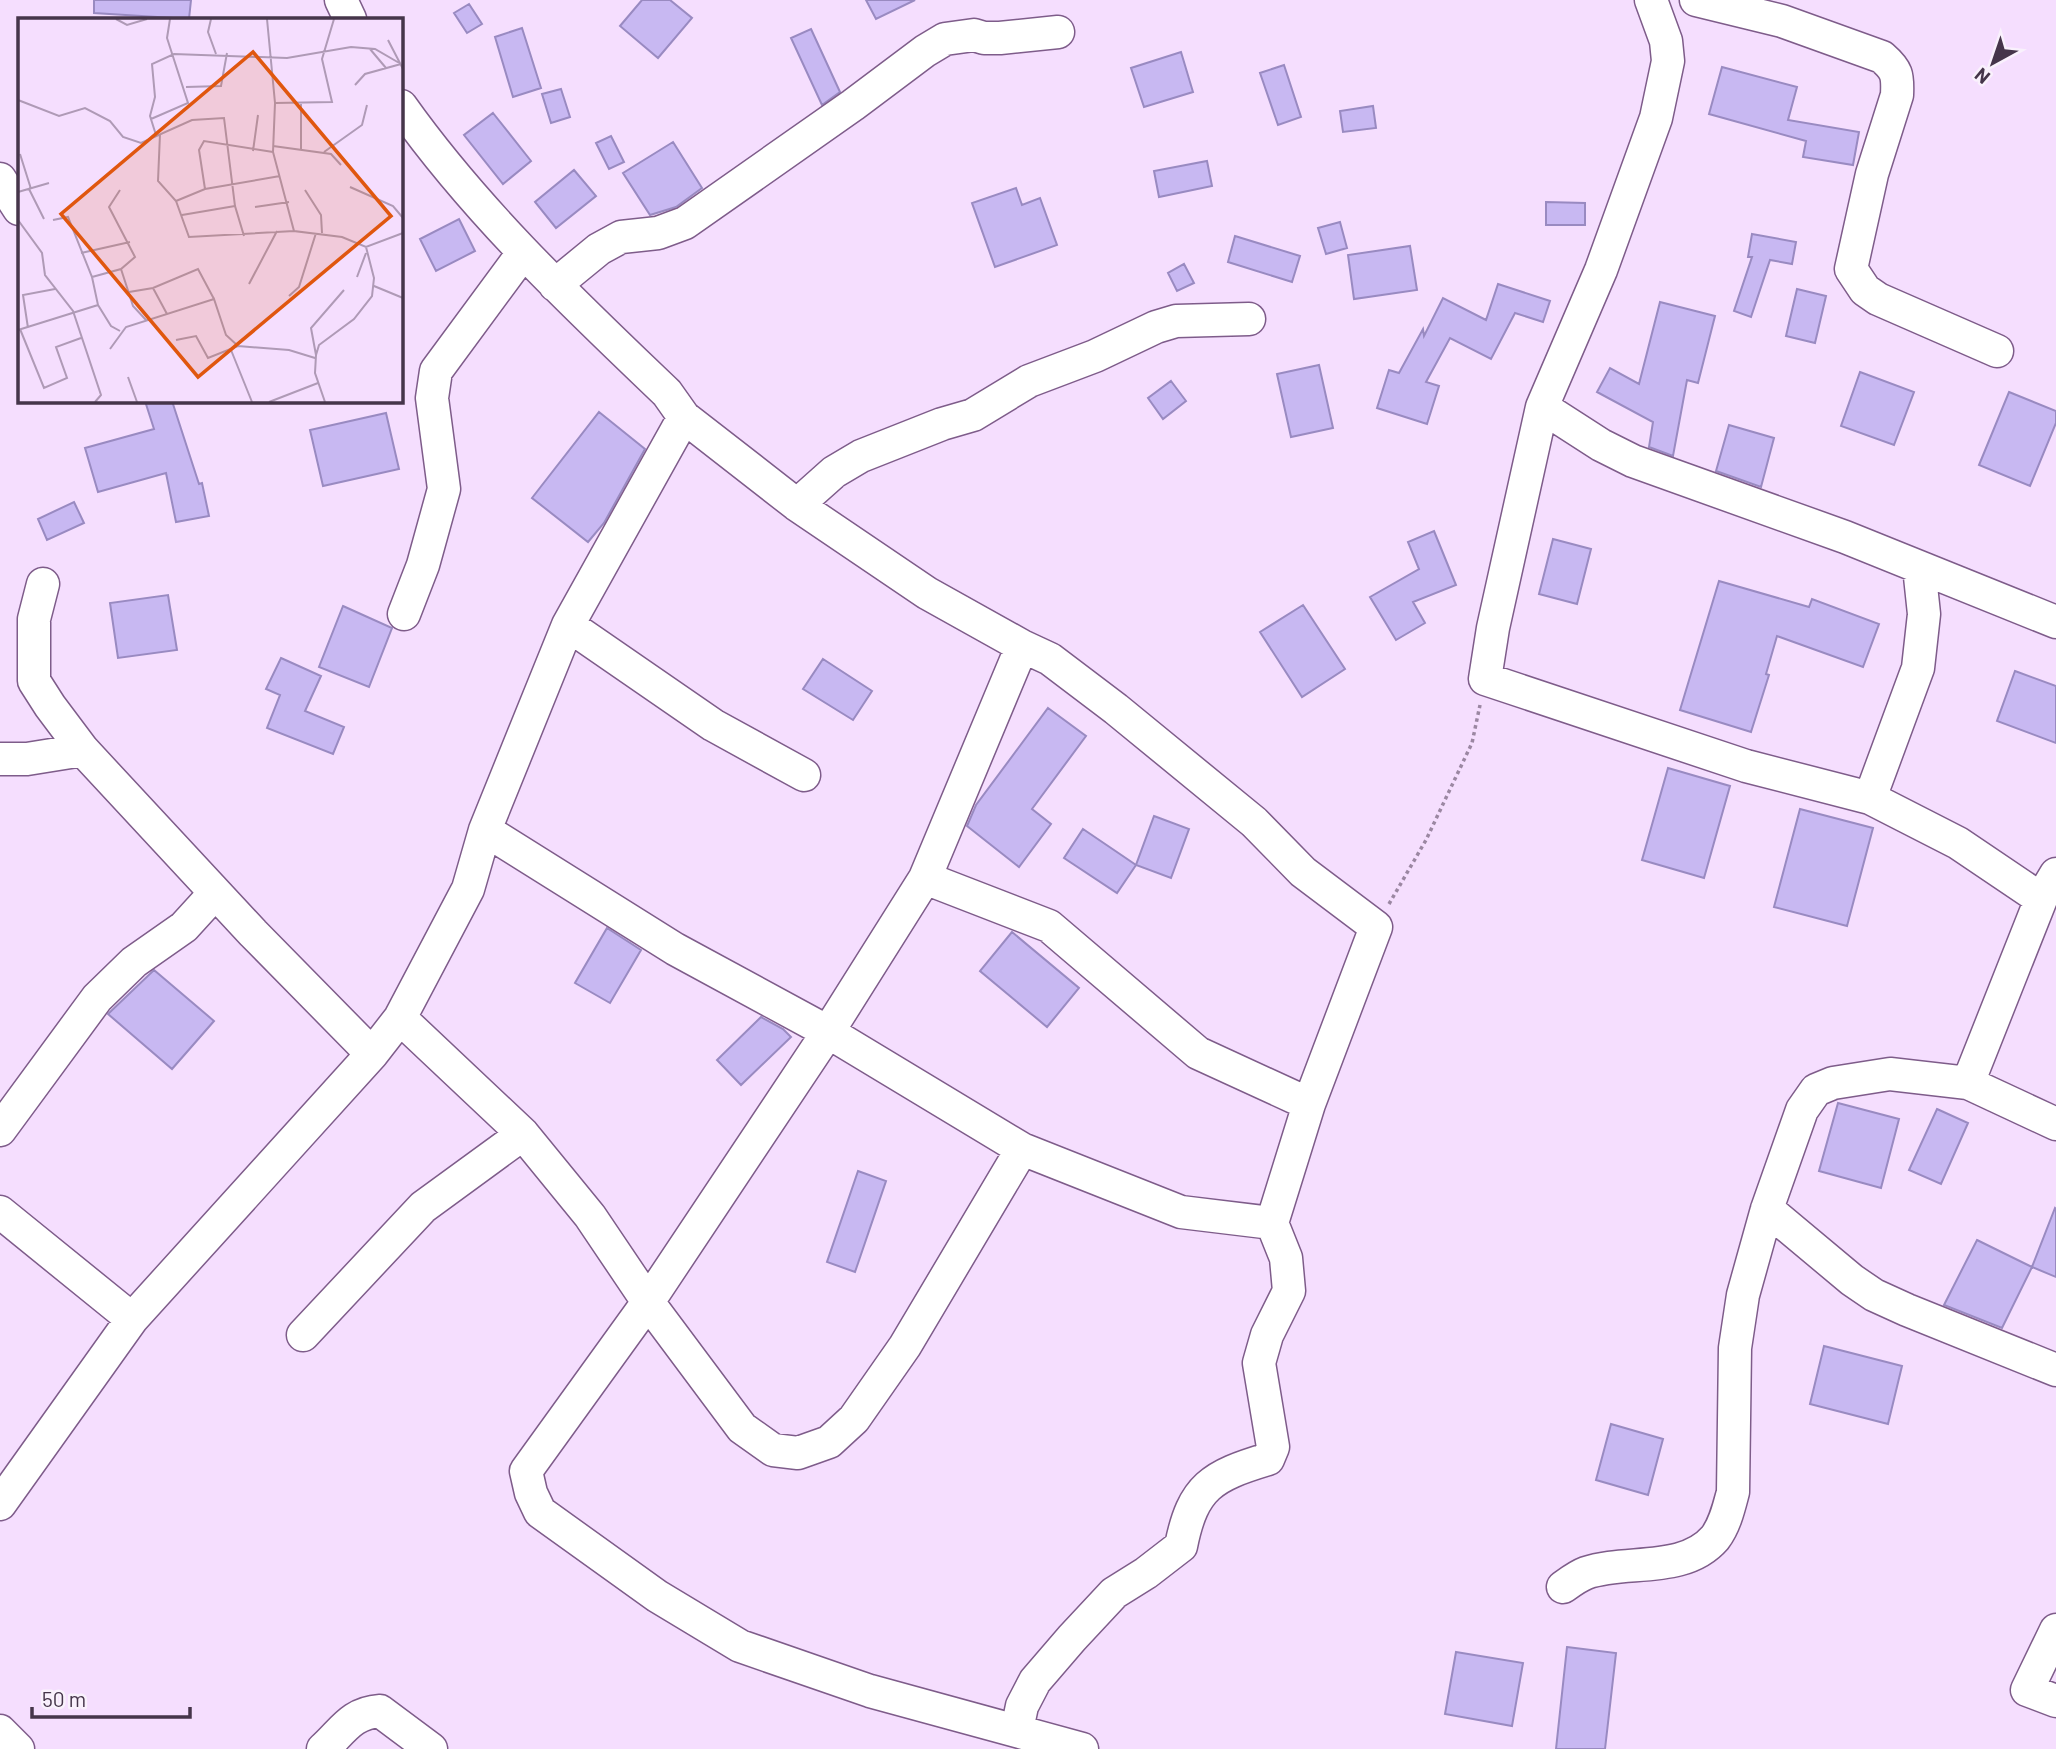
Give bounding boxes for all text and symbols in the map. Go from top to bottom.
inset map [18,18,402,402]
north arrow [1958,28,2028,98]
text: N [1970,64,1994,89]
scale bar [32,1676,189,1720]
text: 50 m [42,1686,86,1711]

